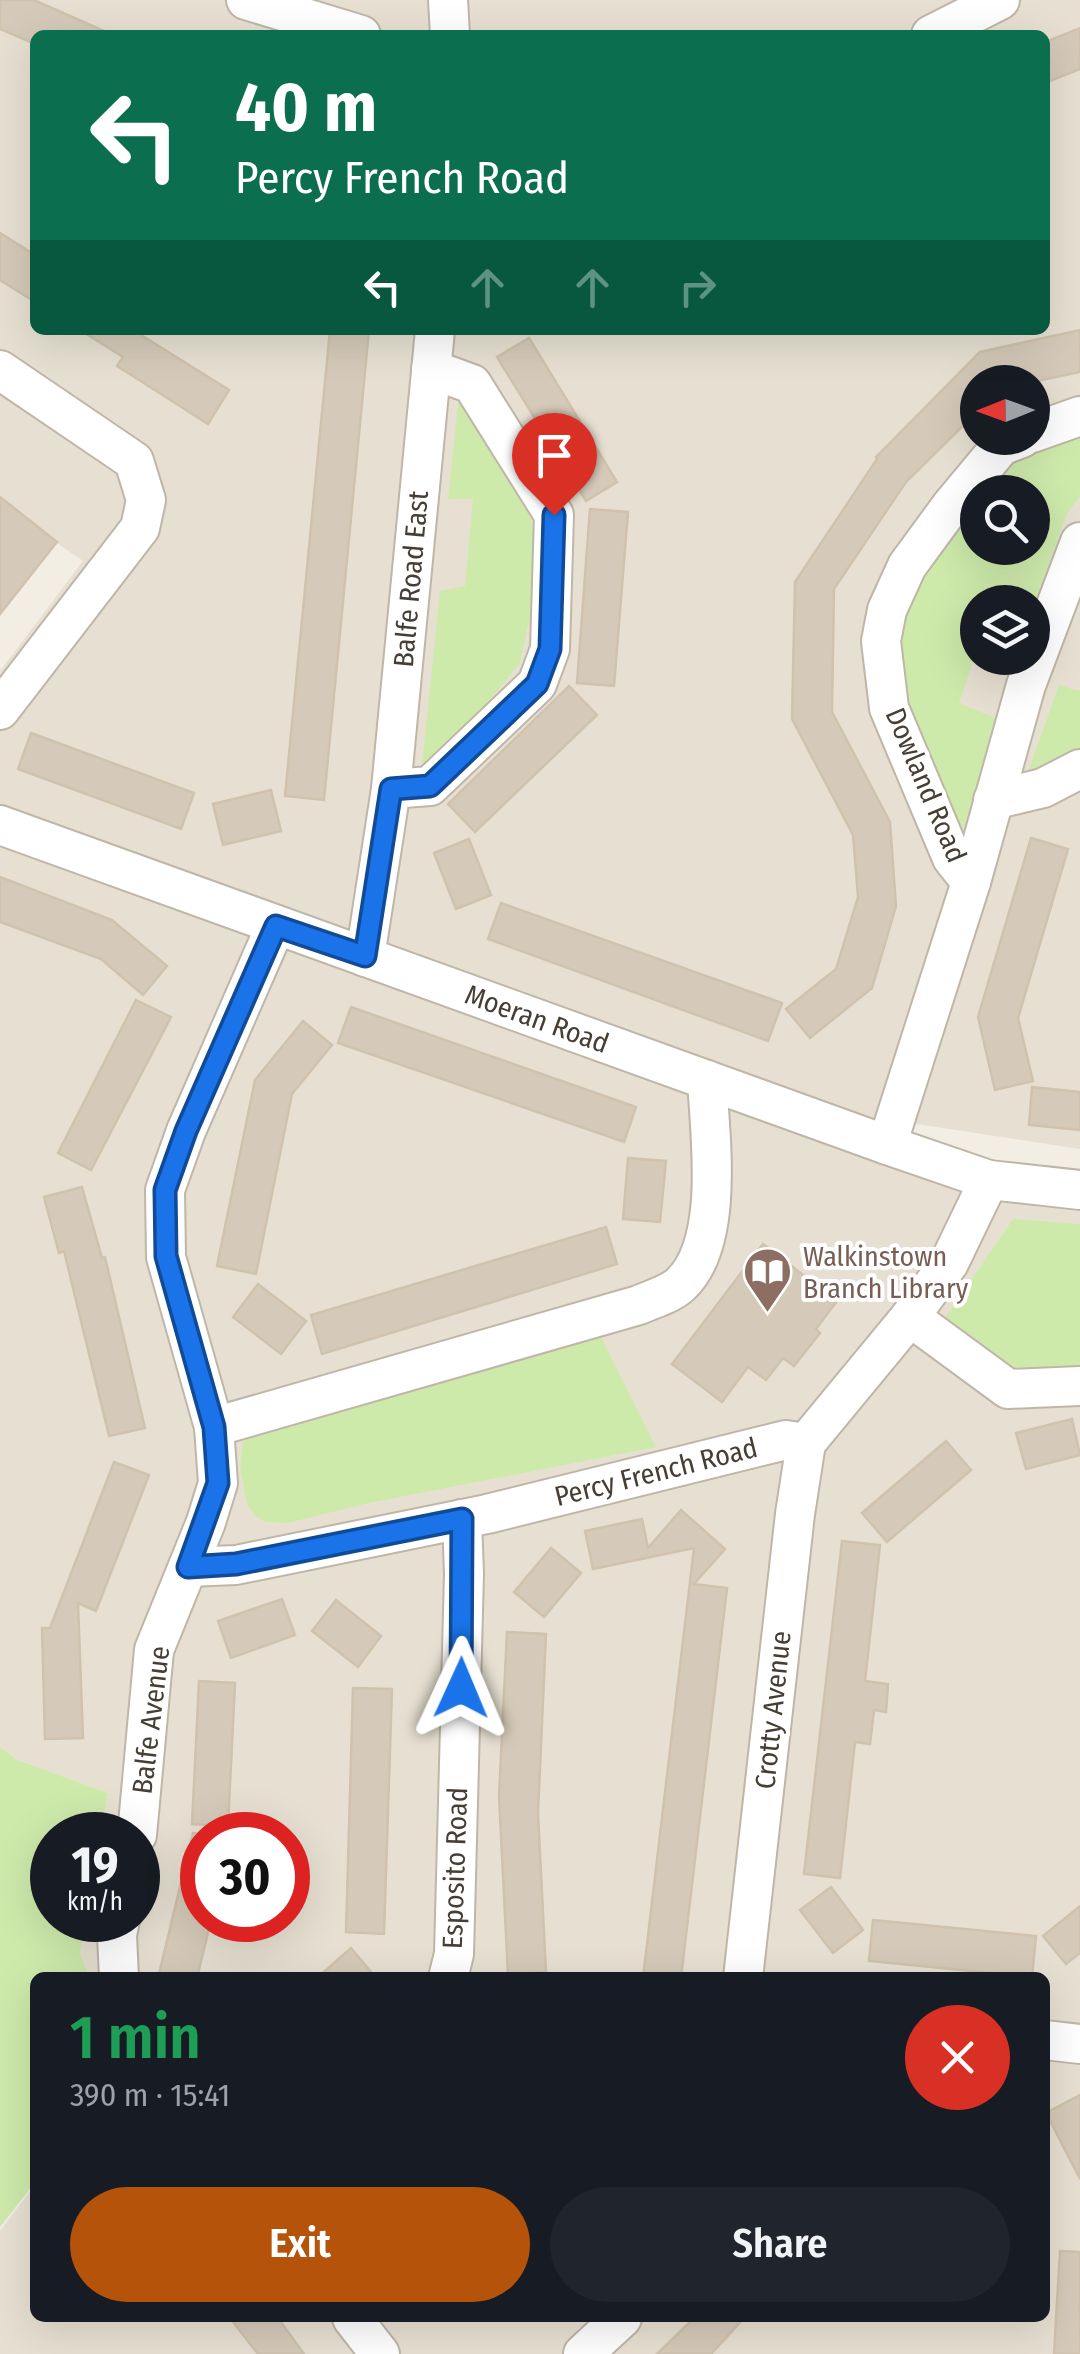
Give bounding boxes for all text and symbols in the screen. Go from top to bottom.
text: 40 m [235,66,377,150]
icon: left [70,70,200,200]
text: Percy French Road [235,151,569,205]
icon: left [355,260,410,315]
icon: ahead [460,260,515,315]
icon: ahead [565,260,620,315]
icon: right [670,260,725,315]
north arrow [960,365,1050,455]
map controls [960,365,1050,675]
pin [512,413,597,516]
icon: arrive [527,428,582,483]
button: search [960,475,1050,565]
street label: Balfe Road East [387,489,435,669]
button: layers [960,585,1050,675]
street label: Dowland Road [879,703,973,867]
street label: Moeran Road [461,978,613,1060]
place label: Walkinstown Branch Library [803,1240,969,1305]
library icon: Walkinstown Branch Library [742,1246,794,1314]
street label: Percy French Road [551,1431,761,1513]
street label: Crotty Avenue [748,1629,798,1791]
position arrow [409,1636,513,1740]
street label: Balfe Avenue [126,1644,176,1796]
street label: Esposito Road [436,1787,474,1949]
speed limit sign: 30 [180,1812,310,1942]
text: 19 [71,1835,118,1895]
text: km/h [67,1887,123,1917]
text: 1 min [70,2002,201,2074]
button: close [905,2005,1010,2110]
text: 390 m · 15:41 [70,2076,230,2114]
button: Exit [70,2187,530,2302]
button: Share [550,2187,1010,2302]

